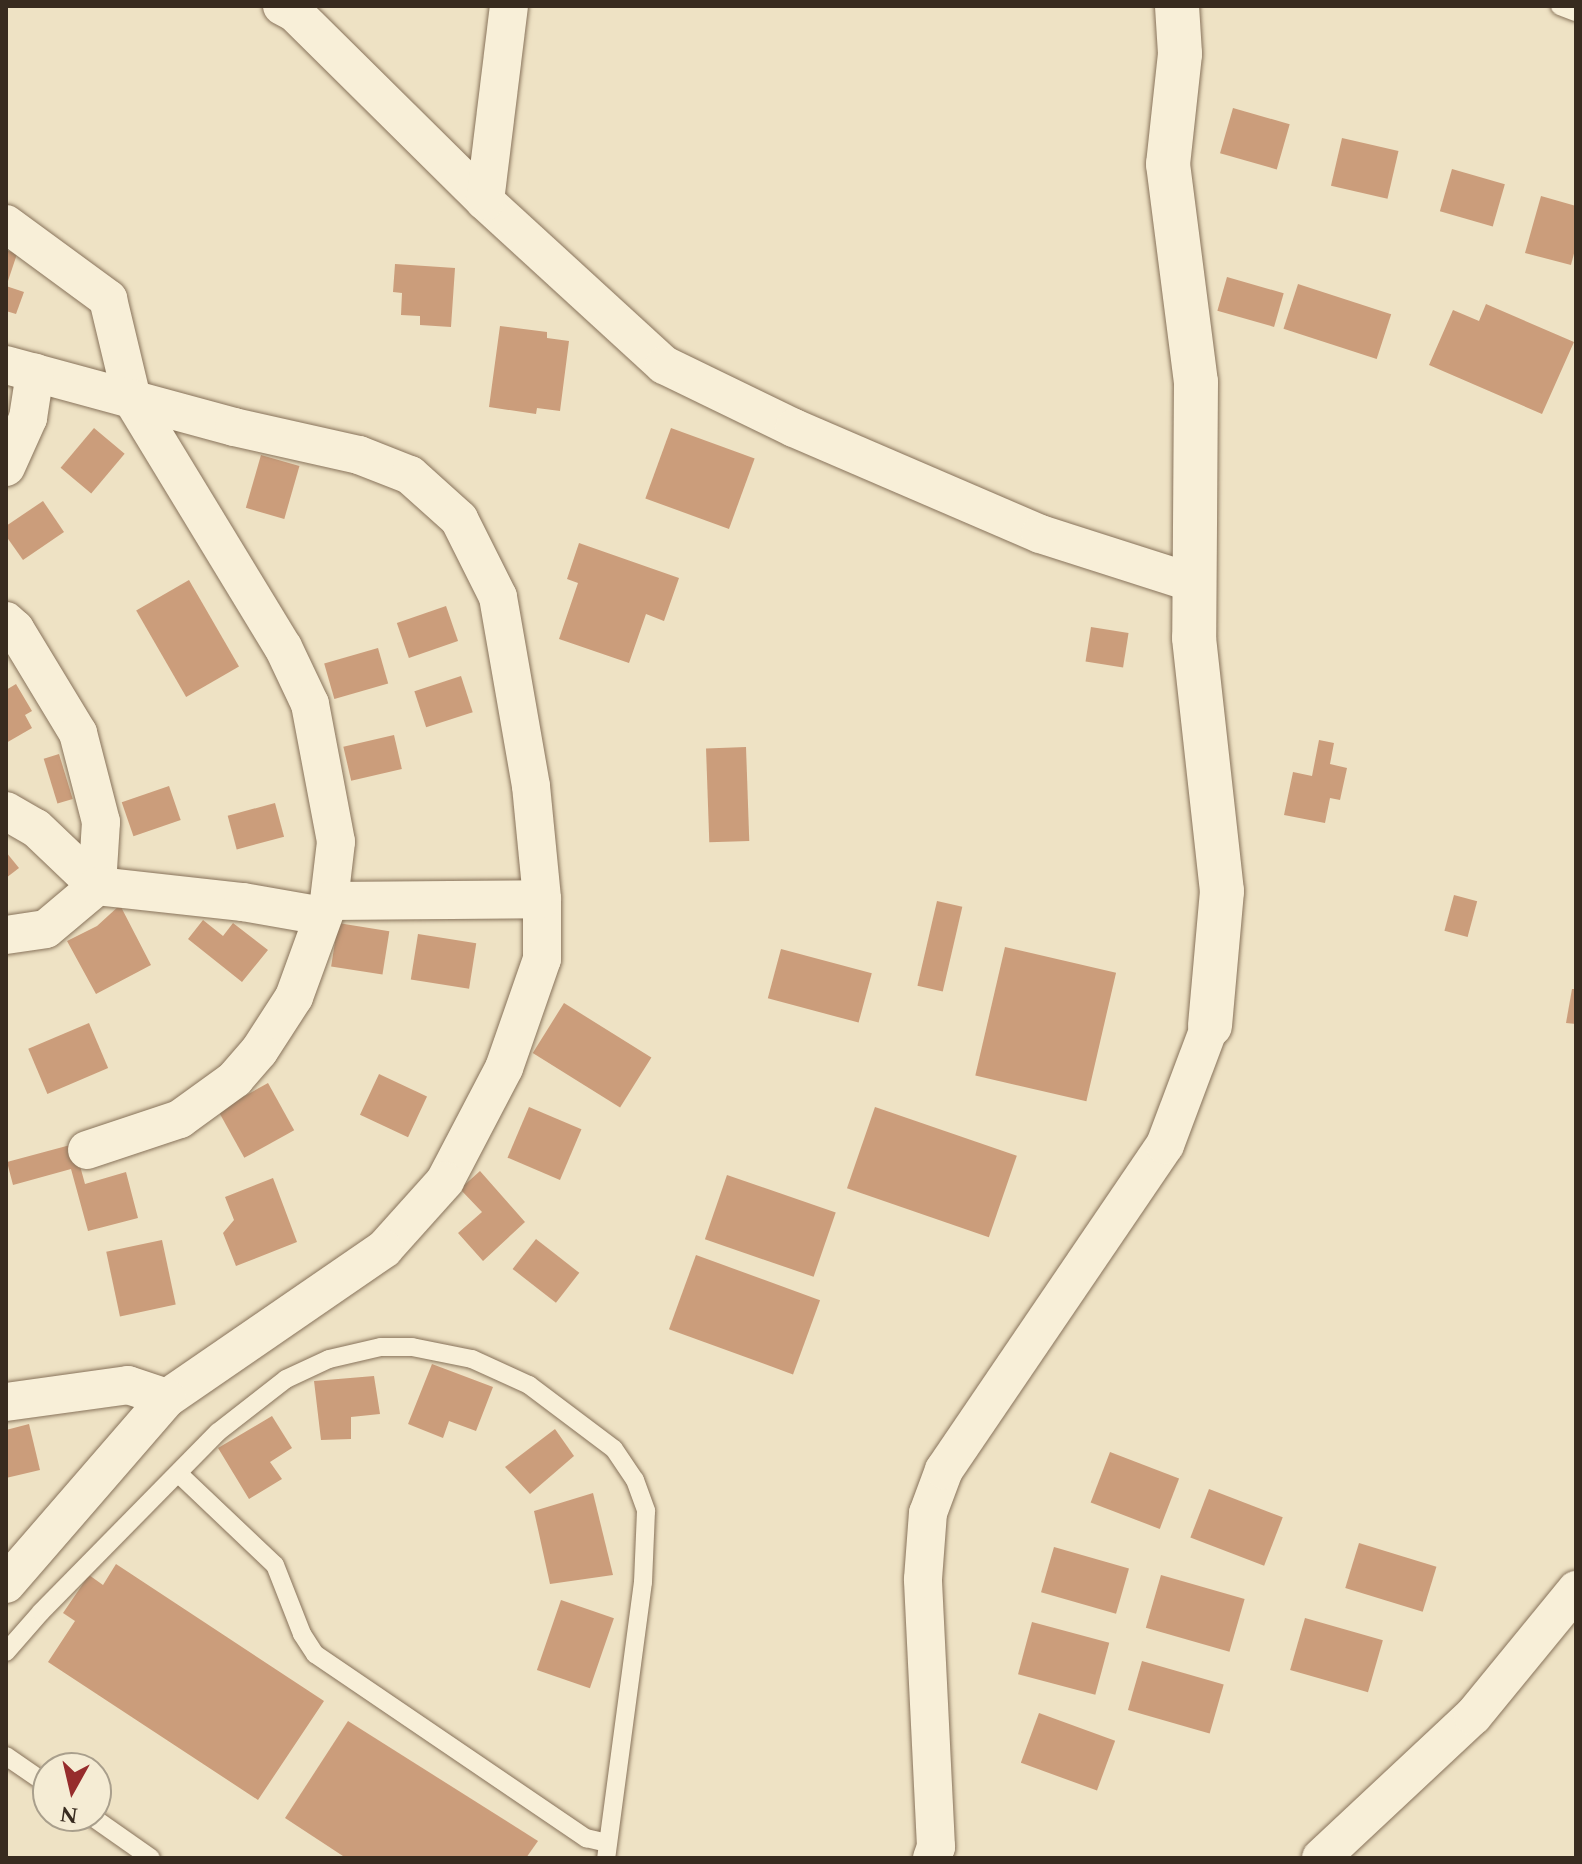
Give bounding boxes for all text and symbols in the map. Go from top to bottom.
north arrow [32,1752,112,1832]
text: N [58,1797,80,1832]

